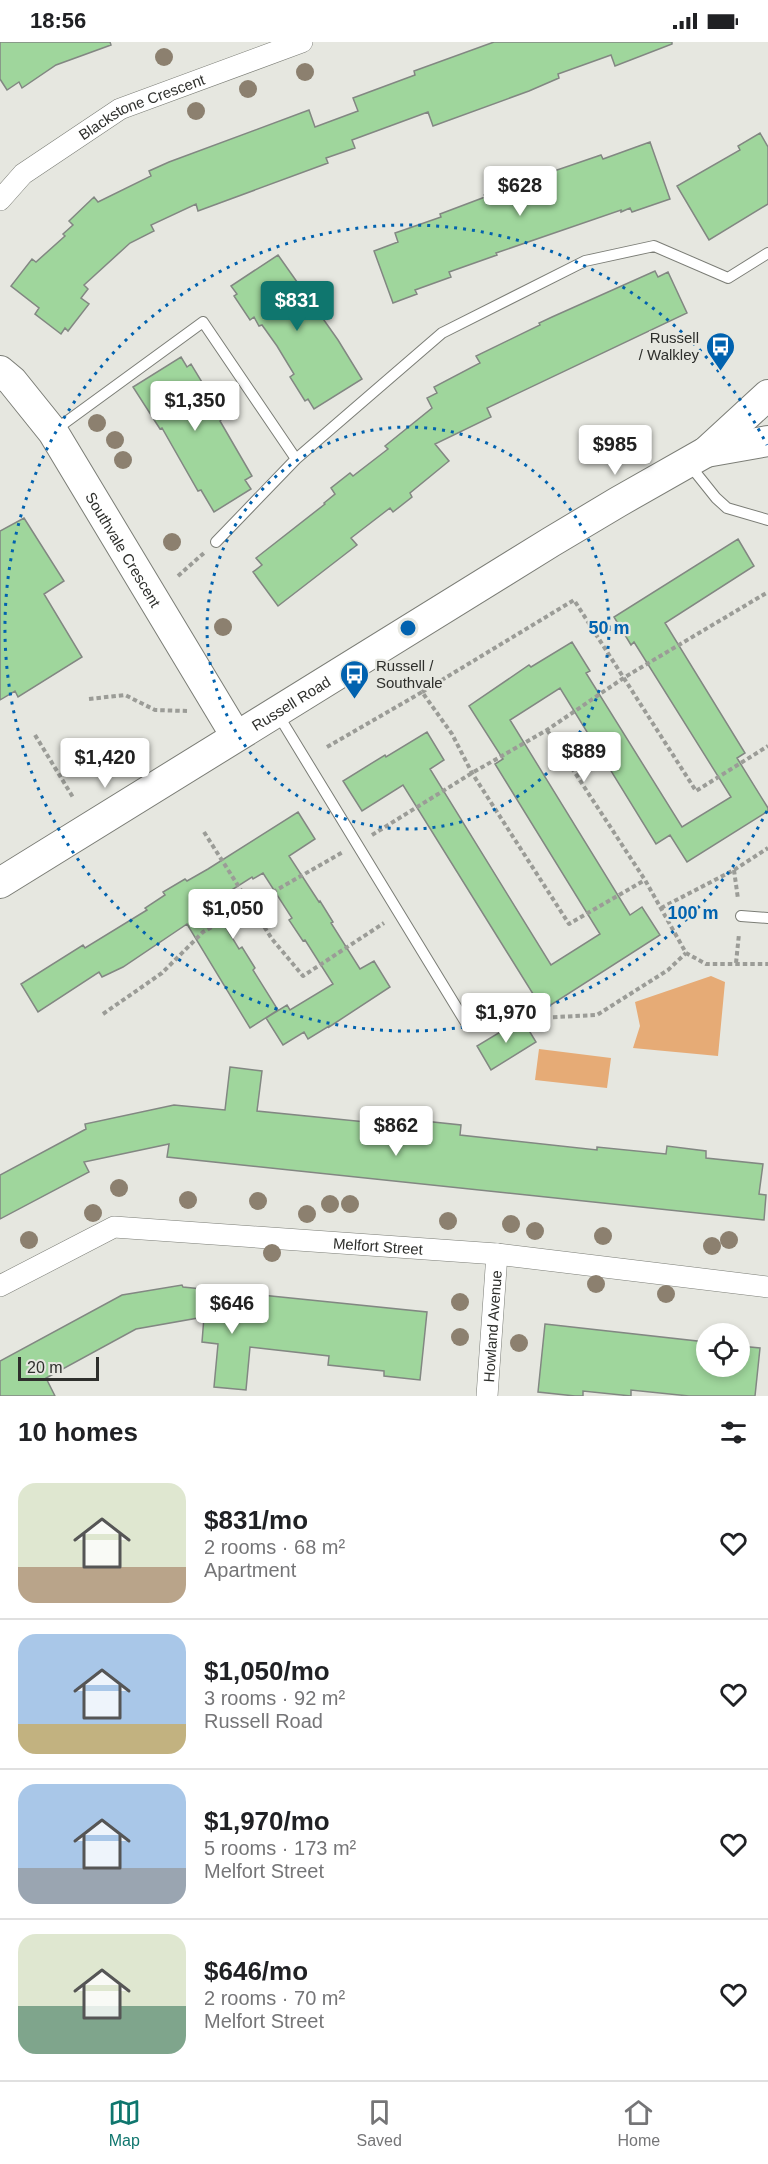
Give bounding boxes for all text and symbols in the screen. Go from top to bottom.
text: 18:56 [30,8,86,33]
street label: Blackstone Crescent [75,70,208,143]
pin: $628 [484,166,556,217]
text: $628 [498,174,542,196]
pin: $831 [261,281,333,332]
text: $831 [275,289,319,311]
place label: Russell / Walkley [639,329,699,363]
bus stop icon: Russell / Walkley [704,330,736,372]
pin: $1,350 [146,381,244,432]
text: $1,350 [164,389,226,411]
pin: $985 [579,425,651,476]
text: $985 [593,433,637,455]
street label: Southvale Crescent [83,489,165,611]
centre of rings [398,618,418,638]
text: 50 m [588,618,630,638]
place label: Russell / Southvale [376,657,443,691]
bus stop icon: Russell / Southvale [339,658,371,700]
street label: Russell Road [248,672,333,734]
pin: $889 [548,732,620,783]
pin: $1,420 [56,738,154,789]
text: $889 [562,740,606,762]
text: $1,420 [74,746,136,768]
pin: $1,050 [184,889,282,940]
text: $1,050 [202,897,264,919]
text: 100 m [667,903,719,923]
pin: $1,970 [457,993,555,1044]
text: $1,970 [475,1001,537,1023]
pin: $862 [360,1106,432,1157]
text: $862 [374,1114,418,1136]
street label: Melfort Street [332,1234,424,1257]
street label: Howland Avenue [479,1270,504,1383]
pin: $646 [196,1284,268,1335]
text: $646 [210,1292,254,1314]
map controls [696,1323,750,1377]
button: locate [696,1323,750,1377]
scale bar [18,1354,99,1382]
text: 20 m [27,1359,63,1376]
icon: filters [717,1416,750,1449]
text: 10 homes [18,1417,138,1447]
text: $831/mo [204,1505,308,1535]
icon: home [66,1507,138,1579]
icon: heart [717,1527,750,1560]
text: 2 rooms · 68 m² [204,1536,345,1558]
text: Apartment [204,1559,296,1581]
text: $1,050/mo [204,1656,330,1686]
icon: home [66,1658,138,1730]
icon: heart [717,1678,750,1711]
text: 3 rooms · 92 m² [204,1687,345,1709]
text: Russell Road [204,1710,323,1732]
text: $1,970/mo [204,1806,330,1836]
icon: home [66,1808,138,1880]
icon: heart [717,1828,750,1861]
text: 5 rooms · 173 m² [204,1837,356,1859]
text: Melfort Street [204,1860,324,1882]
text: $646/mo [204,1956,308,1986]
icon: home [66,1958,138,2030]
icon: heart [717,1978,750,2011]
text: 2 rooms · 70 m² [204,1987,345,2009]
text: Melfort Street [204,2010,324,2032]
tab: Map [108,2096,141,2150]
tab: Saved [356,2096,402,2150]
tab: Home [617,2096,660,2150]

